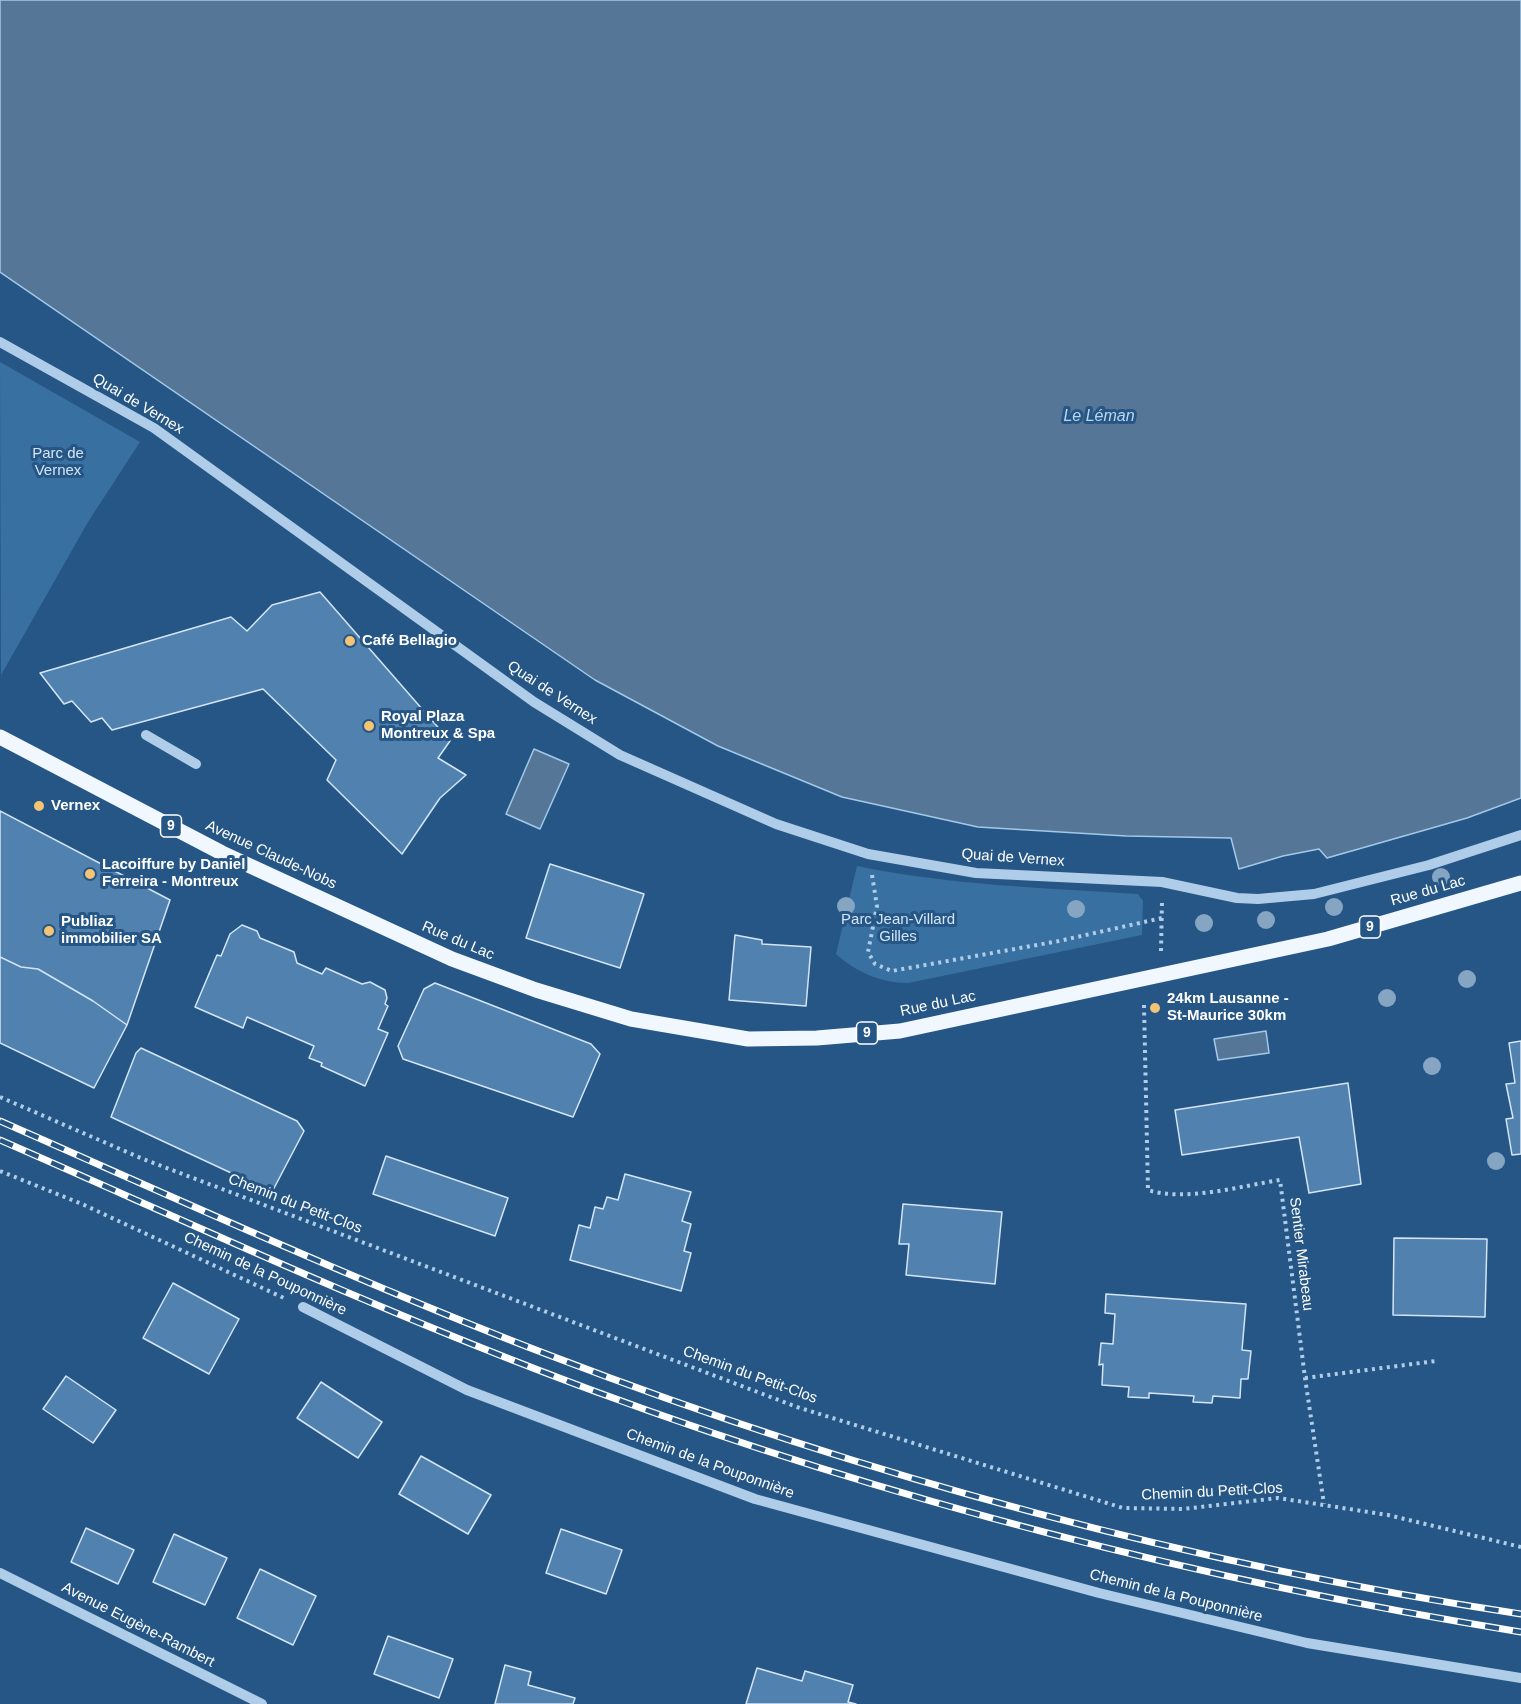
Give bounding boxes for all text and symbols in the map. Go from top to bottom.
street label: Quai de Vernex [89,370,187,438]
water label: Le Léman [1063,407,1135,427]
park label: Parc de Vernex [32,445,84,480]
place label: Café Bellagio [362,632,457,650]
marker: Café Bellagio [343,634,357,648]
street label: Quai de Vernex [504,657,600,729]
place label: Royal Plaza Montreux & Spa [381,708,495,743]
marker: Royal Plaza Montreux & Spa [362,719,376,733]
place label: Vernex [51,797,100,815]
marker: Vernex [32,799,46,813]
road number: 9 [160,815,182,837]
street label: Avenue Claude-Nobs [203,817,339,893]
street label: Quai de Vernex [961,845,1065,871]
place label: Lacoiffure by Daniel Ferreira - Montreux [102,856,245,891]
marker: Lacoiffure by Daniel Ferreira - Montreux [83,867,97,881]
street label: Rue du Lac [1389,872,1467,910]
park label: Parc Jean-Villard Gilles [841,911,955,946]
place label: Publiaz immobilier SA [61,913,162,948]
road number: 9 [1360,916,1380,938]
street label: Rue du Lac [419,918,497,964]
marker: Publiaz immobilier SA [42,924,56,938]
street label: Rue du Lac [899,987,977,1021]
place label: 24km Lausanne - St-Maurice 30km [1167,990,1289,1025]
marker: 24km Lausanne - St-Maurice 30km [1148,1001,1162,1015]
road number: 9 [856,1022,878,1044]
street label: Chemin du Petit-Clos [226,1170,364,1238]
street label: Sentier Mirabeau [1285,1196,1317,1312]
street label: Chemin de la Pouponnière [181,1228,349,1320]
street label: Chemin du Petit-Clos [680,1342,820,1408]
street label: Chemin de la Pouponnière [623,1425,797,1503]
street label: Chemin du Petit-Clos [1141,1479,1283,1505]
street label: Chemin de la Pouponnière [1088,1566,1264,1626]
street label: Avenue Eugène-Rambert [59,1579,217,1671]

